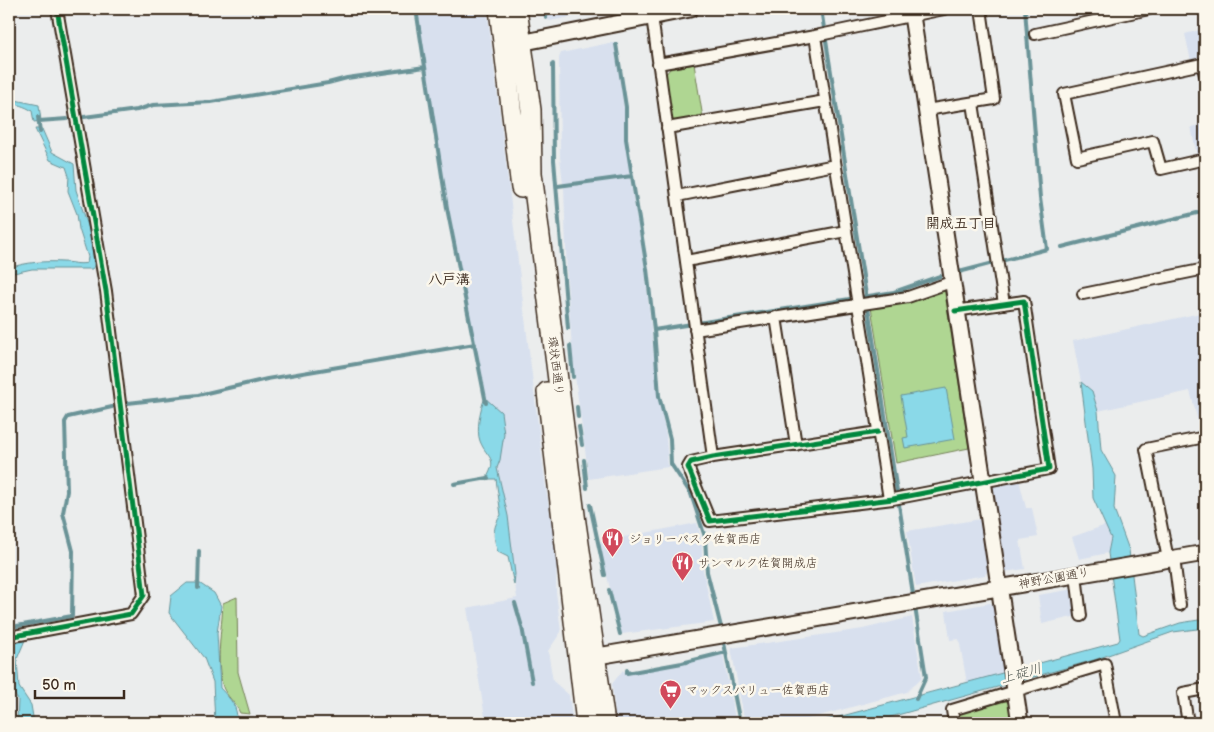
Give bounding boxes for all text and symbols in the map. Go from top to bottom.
district label: 開成五丁目 [926,215,996,232]
district label: 八戸溝 [428,271,470,288]
street label: 環状西通り [544,335,567,397]
restaurant icon: ジョリーパスタ佐賀西店 [601,527,625,558]
place label: ジョリーパスタ佐賀西店 [629,532,761,547]
restaurant icon: サンマルク佐賀開成店 [670,551,694,582]
place label: サンマルク佐賀開成店 [698,556,818,571]
street label: 神野公園通り [1017,565,1091,592]
water label: 上碇川 [999,660,1044,687]
scale bar [35,667,124,699]
text: 50 m [42,676,76,695]
supermarket icon: マックスバリュー佐賀西店 [658,678,682,709]
place label: マックスバリュー佐賀西店 [686,683,830,698]

